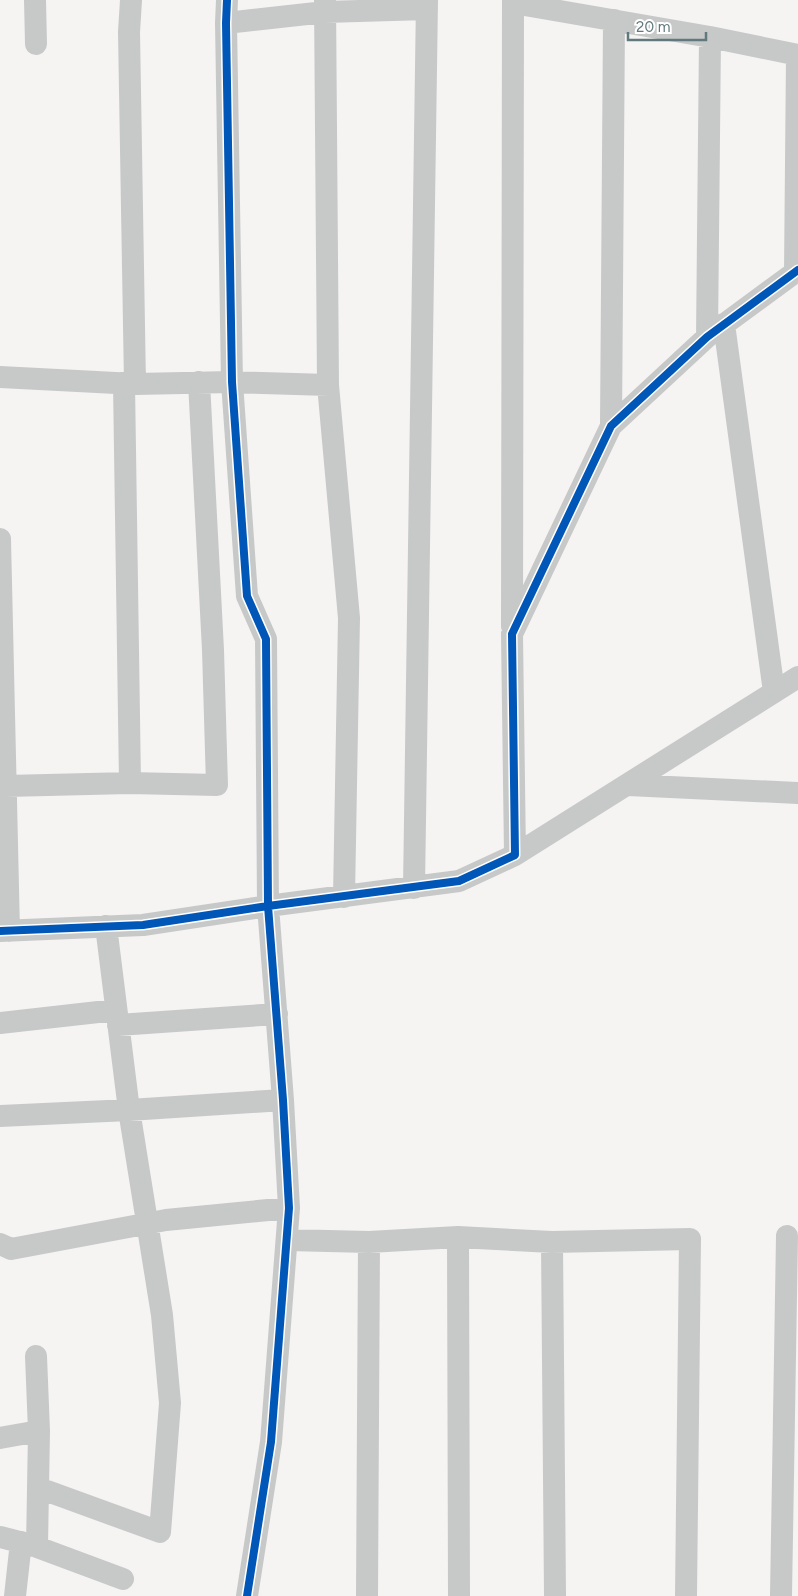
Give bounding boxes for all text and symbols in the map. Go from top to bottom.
scale bar [628,10,706,42]
text: 20 m [636,18,670,36]

